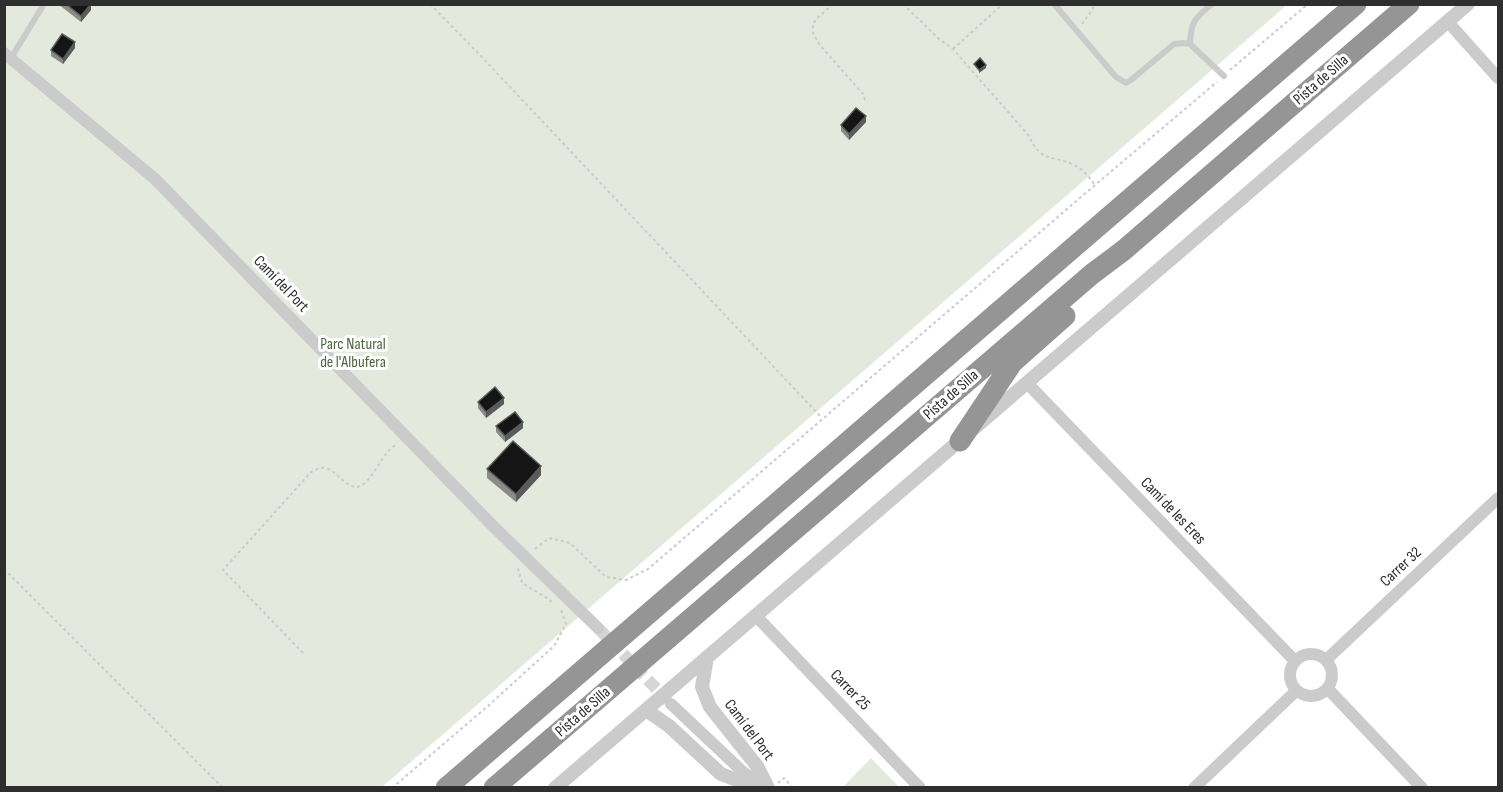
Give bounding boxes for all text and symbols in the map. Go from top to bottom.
street label: Pista de Silla [1290,51,1352,109]
street label: Camí del Port [249,252,313,316]
park label: Parc Natural de l'Albufera [320,335,386,372]
street label: Pista de Silla [920,366,982,424]
street label: Camí de les Eres [1136,474,1210,549]
street label: Carrer 32 [1376,543,1426,591]
street label: Carrer 25 [826,666,874,714]
street label: Pista de Silla [552,683,614,741]
street label: Camí del Port [720,696,778,764]

